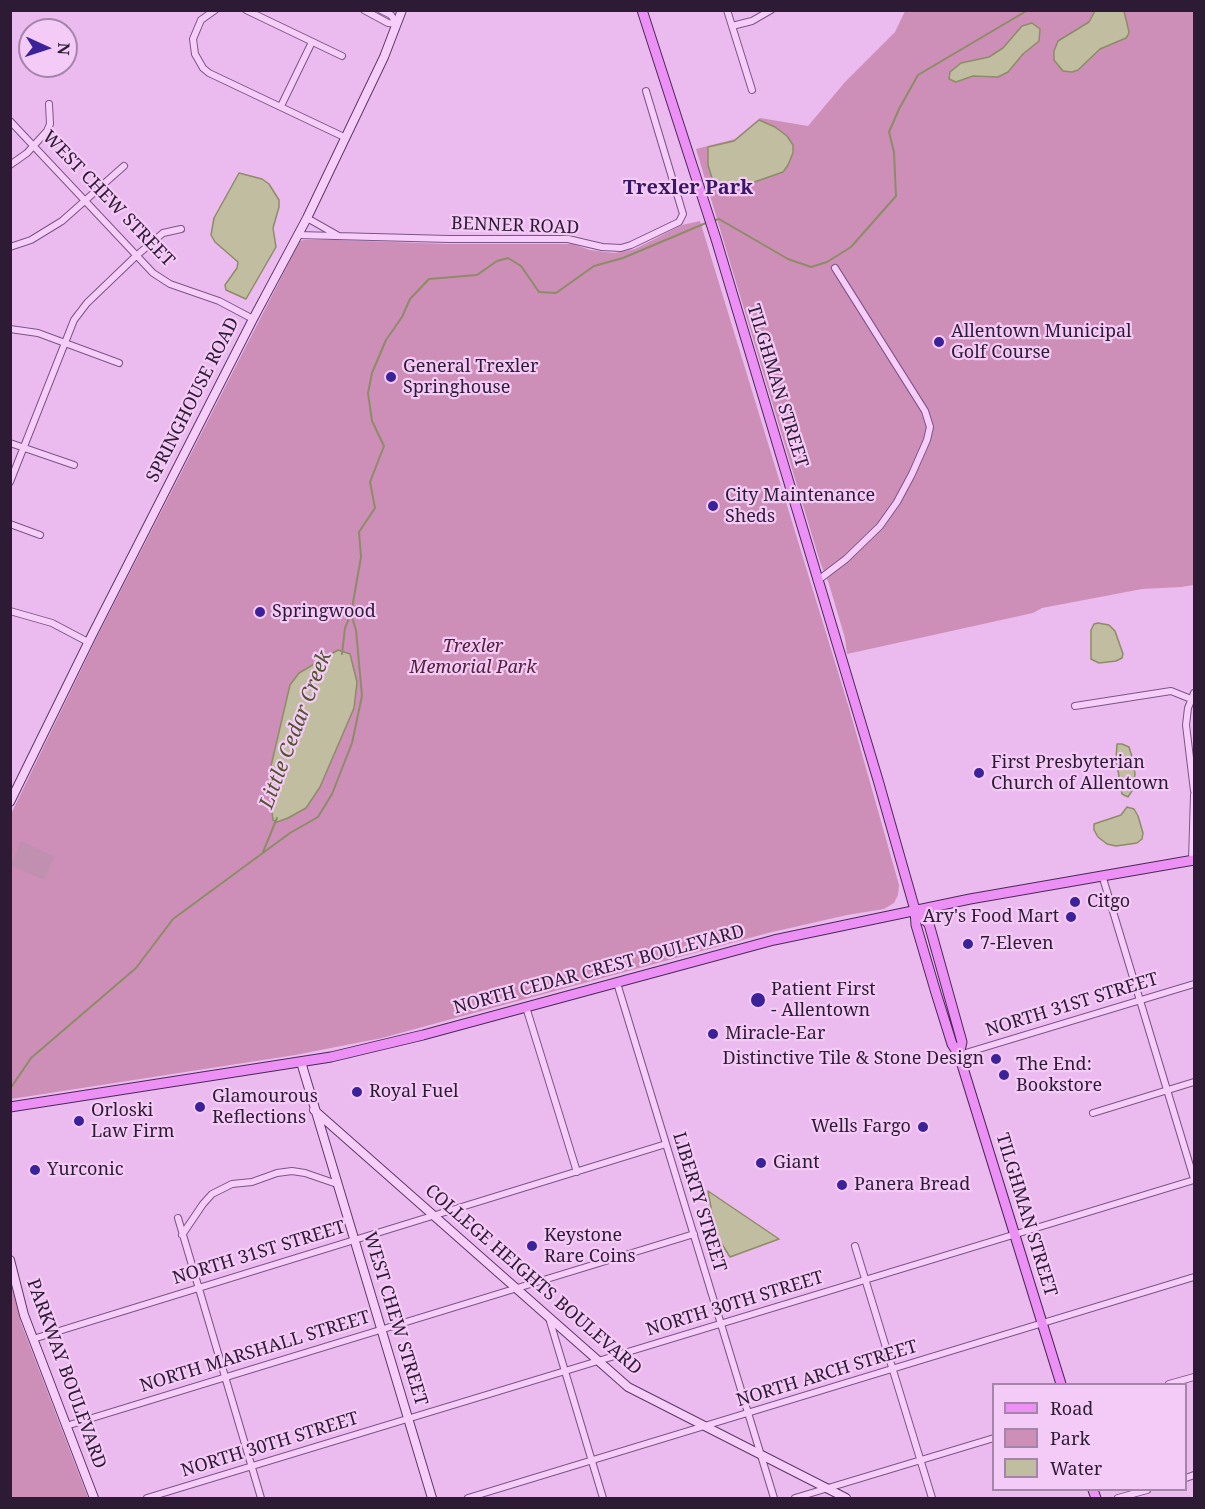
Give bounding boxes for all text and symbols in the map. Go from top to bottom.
north arrow [18,18,78,78]
text: N [53,42,75,56]
street label: WEST CHEW STREET [37,127,179,271]
district label: Trexler Park [623,176,753,200]
street label: BENNER ROAD [450,213,580,239]
street label: TILGHMAN STREET [742,302,812,470]
street label: SPRINGHOUSE ROAD [142,314,244,486]
place label: Allentown Municipal Golf Course [951,321,1132,364]
marker: Allentown Municipal Golf Course [932,335,946,349]
place label: General Trexler Springhouse [403,356,538,398]
marker: General Trexler Springhouse [384,370,398,384]
place label: City Maintenance Sheds [725,485,875,528]
marker: City Maintenance Sheds [706,499,720,513]
place label: Springwood [272,601,376,623]
marker: Springwood [253,605,267,619]
park label: Trexler Memorial Park [410,636,536,678]
water label: Little Cedar Creek [255,648,337,812]
place label: First Presbyterian Church of Allentown [991,752,1169,795]
marker: First Presbyterian Church of Allentown [972,766,986,780]
place label: Citgo [1087,891,1130,913]
marker: Citgo [1068,895,1082,909]
place label: Ary's Food Mart [923,906,1059,928]
marker: Ary's Food Mart [1064,910,1078,924]
street label: NORTH CEDAR CREST BOULEVARD [451,921,747,1019]
place label: 7-Eleven [980,933,1054,955]
marker: 7-Eleven [961,937,975,951]
street label: NORTH 31ST STREET [983,968,1161,1042]
place label: Patient First - Allentown [771,979,876,1022]
marker: Patient First - Allentown [749,991,767,1009]
place label: Miracle-Ear [725,1023,825,1045]
marker: Miracle-Ear [706,1027,720,1041]
place label: Distinctive Tile & Stone Design [723,1048,984,1070]
marker: Distinctive Tile & Stone Design [989,1052,1003,1066]
place label: The End: Bookstore [1016,1054,1102,1096]
marker: The End: Bookstore [997,1068,1011,1082]
place label: Royal Fuel [369,1081,459,1103]
marker: Royal Fuel [350,1085,364,1099]
place label: Glamourous Reflections [212,1086,318,1128]
place label: Orloski Law Firm [91,1100,174,1142]
marker: Glamourous Reflections [193,1100,207,1114]
marker: Orloski Law Firm [72,1114,86,1128]
place label: Wells Fargo [811,1116,911,1138]
marker: Wells Fargo [916,1120,930,1134]
street label: LIBERTY STREET [667,1130,731,1274]
street label: TILGHMAN STREET [991,1131,1061,1299]
place label: Giant [773,1152,820,1174]
marker: Giant [754,1156,768,1170]
place label: Yurconic [47,1159,124,1181]
marker: Yurconic [28,1163,42,1177]
place label: Panera Bread [854,1174,970,1196]
marker: Panera Bread [835,1178,849,1192]
street label: COLLEGE HEIGHTS BOULEVARD [420,1180,646,1380]
street label: NORTH 31ST STREET [170,1216,348,1290]
place label: Keystone Rare Coins [544,1225,636,1268]
street label: WEST CHEW STREET [358,1229,432,1409]
marker: Keystone Rare Coins [525,1239,539,1253]
street label: NORTH 30TH STREET [644,1267,826,1341]
street label: PARKWAY BOULEVARD [22,1276,110,1472]
street label: NORTH MARSHALL STREET [137,1307,373,1397]
street label: NORTH ARCH STREET [734,1336,920,1412]
legend [992,1383,1187,1491]
text: Road [1050,1396,1093,1420]
street label: NORTH 30TH STREET [179,1408,361,1482]
text: Park [1050,1426,1090,1450]
text: Water [1050,1456,1102,1480]

